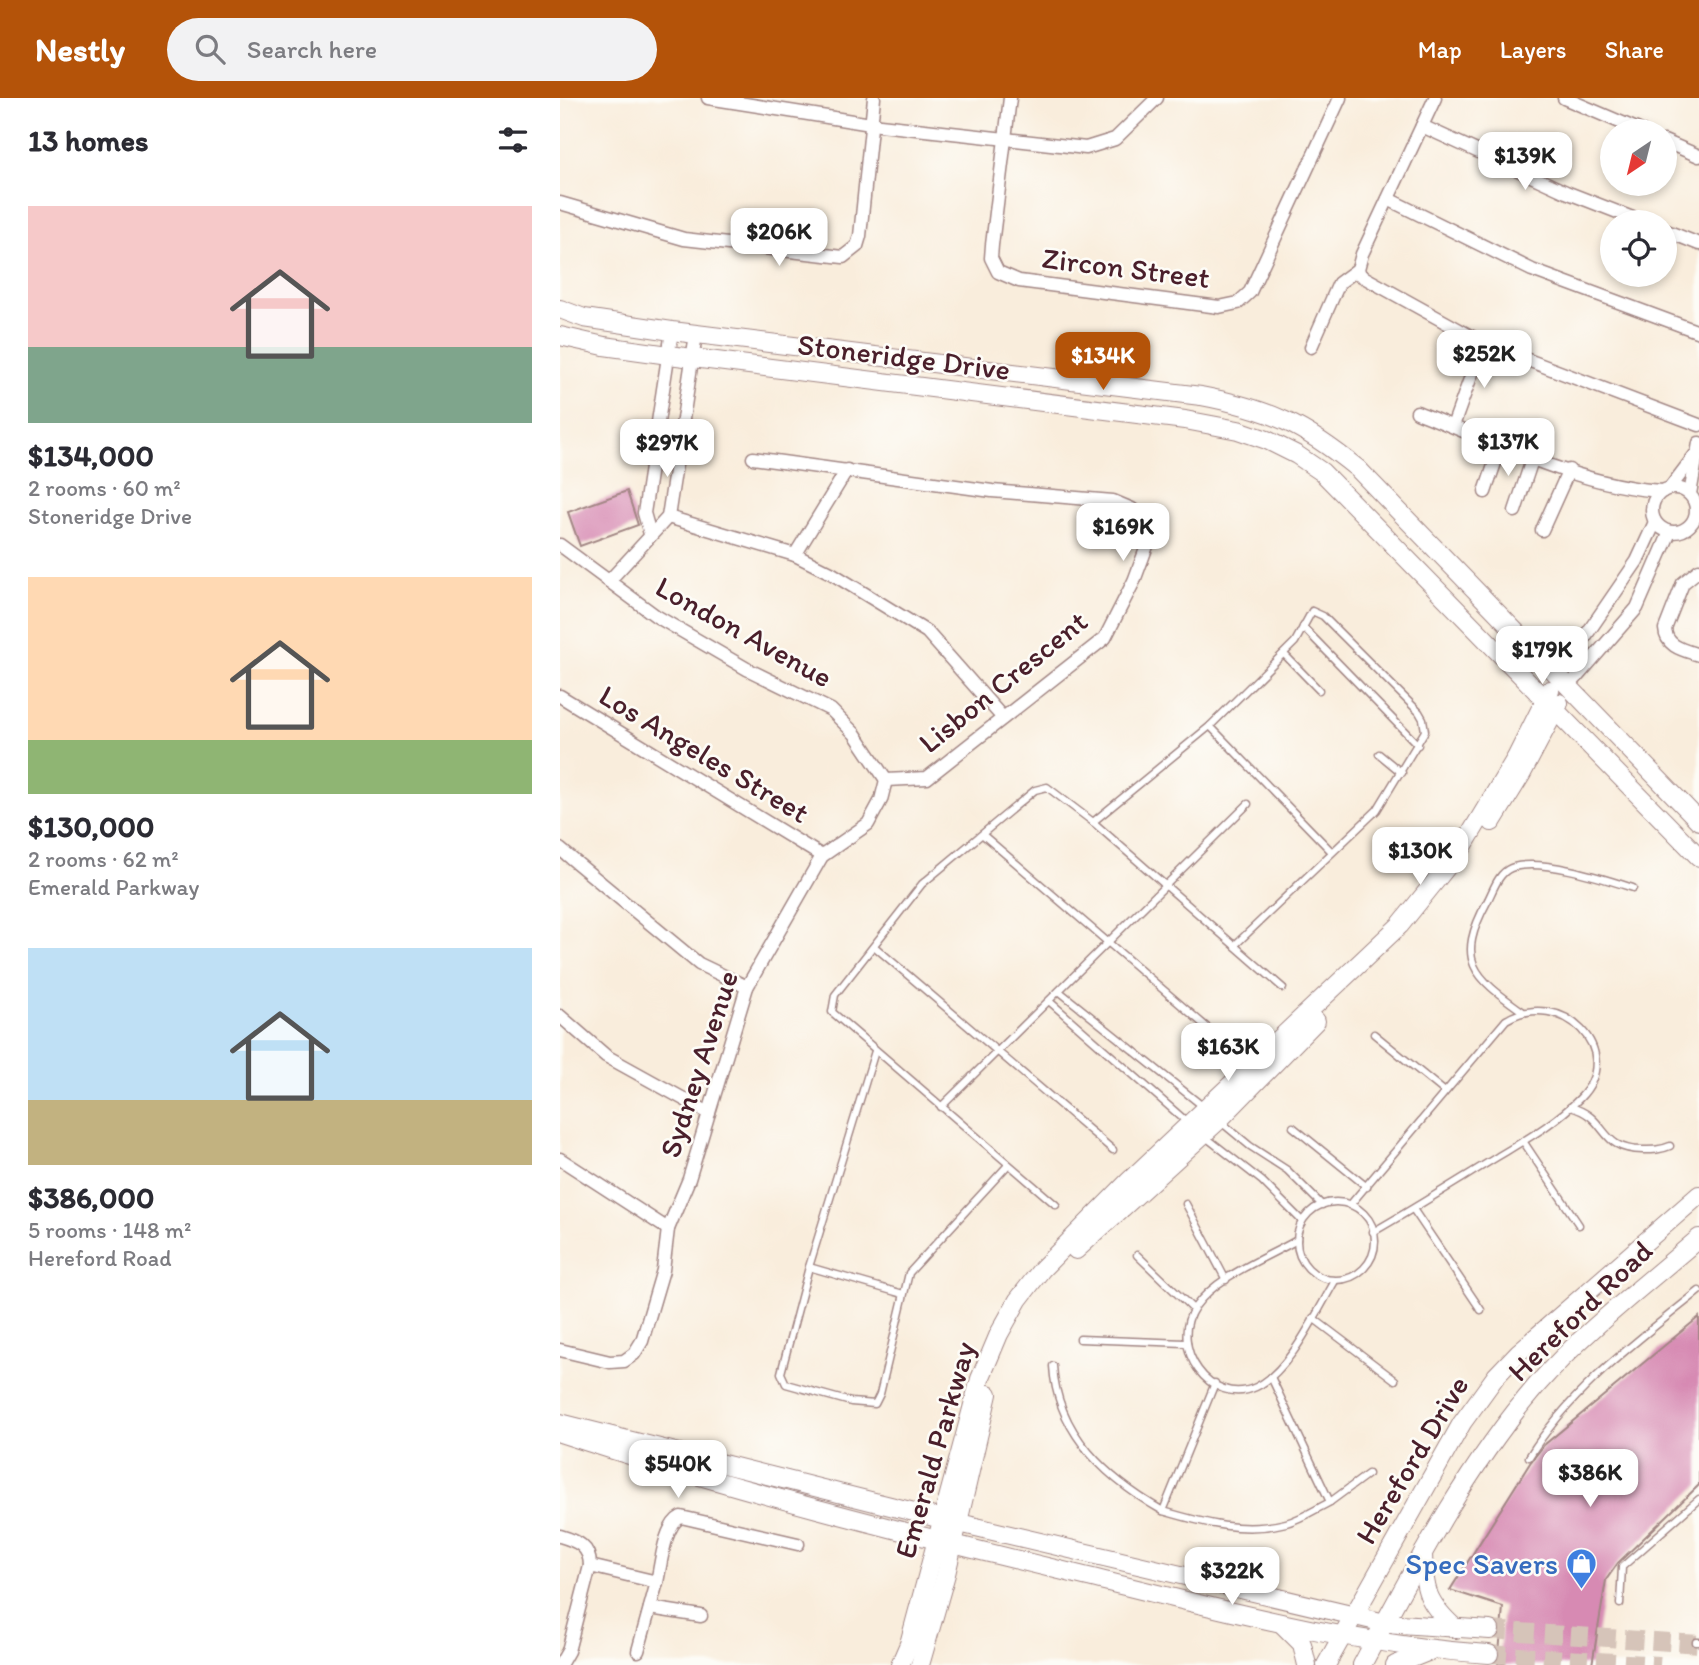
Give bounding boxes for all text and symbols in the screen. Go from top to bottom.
search box [167,18,657,81]
text: Nestly [35,30,125,69]
icon: search [191,30,229,68]
text: Search here [247,33,377,65]
text: Map [1418,35,1462,64]
text: Layers [1500,35,1567,64]
text: Share [1605,35,1664,64]
north arrow [1600,119,1676,196]
map controls [1600,119,1677,287]
icon: filters [494,121,532,159]
text: 13 homes [28,122,148,159]
pin: $139K [1476,132,1574,192]
text: $139K [1494,141,1556,169]
pin: $206K [730,208,828,268]
button: locate [1600,210,1677,287]
text: $206K [747,217,811,245]
street label: Zircon Street [1040,239,1212,296]
icon: home [217,251,343,377]
street label: Stoneridge Drive [796,325,1012,388]
pin: $252K [1435,330,1533,390]
pin: $134K [1054,332,1152,392]
text: $252K [1453,339,1515,367]
text: $134K [1071,341,1135,369]
pin: $137K [1459,418,1557,478]
pin: $297K [618,420,716,479]
text: $137K [1478,427,1538,455]
text: $297K [636,428,698,456]
text: $134,000 [28,437,154,474]
text: 2 rooms · 60 m² [28,474,181,502]
text: Stoneridge Drive [28,502,192,530]
pin: $169K [1074,504,1172,563]
text: $169K [1092,512,1154,540]
street label: London Avenue [649,568,839,695]
street label: Lisbon Crescent [911,602,1094,761]
icon: home [217,622,343,748]
pin: $179K [1493,626,1591,686]
text: $179K [1512,635,1572,663]
street label: Los Angeles Street [593,676,816,831]
text: $130,000 [28,808,155,845]
pin: $130K [1371,828,1469,887]
text: $130K [1388,836,1452,864]
text: 2 rooms · 62 m² [28,845,179,873]
text: Emerald Parkway [28,873,199,901]
street label: Sydney Avenue [651,966,746,1162]
icon: home [217,993,343,1119]
pin: $163K [1179,1024,1277,1083]
text: $163K [1197,1032,1259,1060]
text: $386,000 [28,1179,154,1216]
text: 5 rooms · 148 m² [28,1216,191,1244]
street label: Hereford Road [1499,1232,1660,1389]
text: Hereford Road [28,1244,171,1272]
street label: Emerald Parkway [886,1337,983,1562]
street label: Hereford Drive [1347,1369,1476,1551]
pin: $540K [629,1440,727,1500]
text: $540K [645,1449,711,1477]
pin: $386K [1541,1450,1639,1509]
text: $386K [1558,1458,1622,1486]
place label: Spec Savers [1405,1545,1558,1582]
shop icon: Spec Savers [1564,1547,1598,1591]
pin: $322K [1183,1548,1281,1607]
text: $322K [1200,1556,1264,1584]

